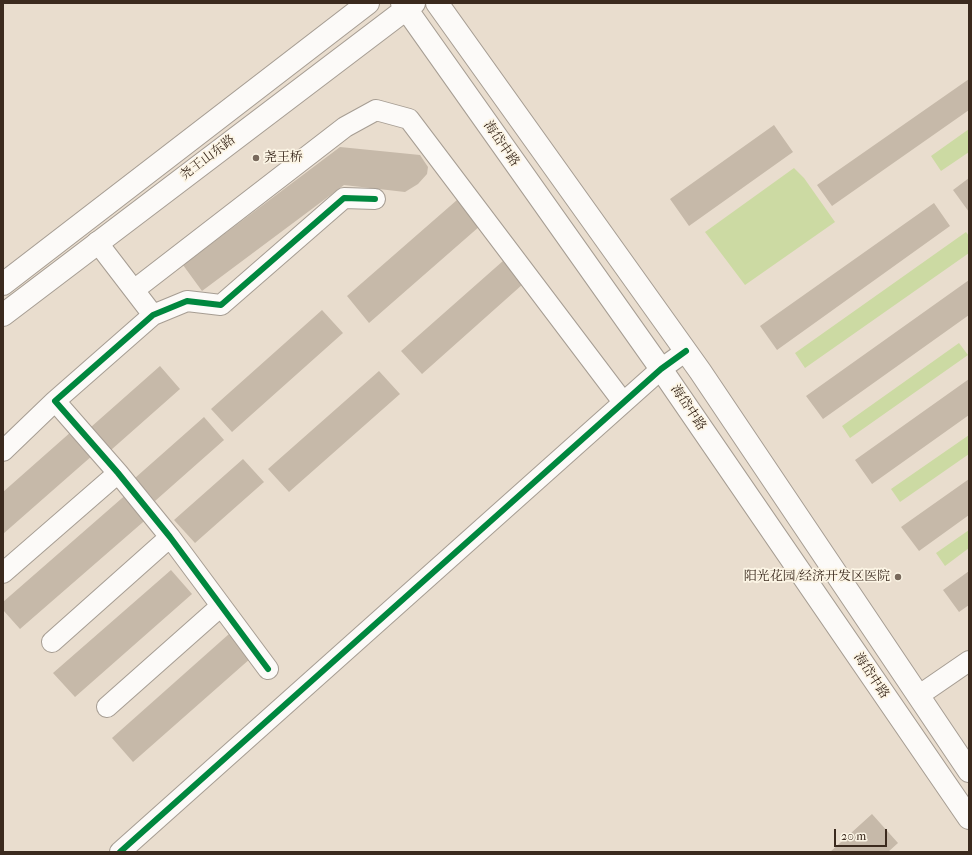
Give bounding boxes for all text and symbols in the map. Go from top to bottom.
street label: 海岱中路 [480,118,522,170]
street label: 尧王山东路 [177,132,239,184]
place label: 尧王桥 [264,150,303,166]
marker: 尧王桥 [251,153,261,163]
street label: 海岱中路 [667,382,709,434]
place label: 阳光花园/经济开发区医院 [744,569,890,585]
marker: 阳光花园/经济开发区医院 [893,572,903,582]
street label: 海岱中路 [850,650,892,702]
scale bar [836,821,889,847]
text: 20 m [841,829,866,843]

